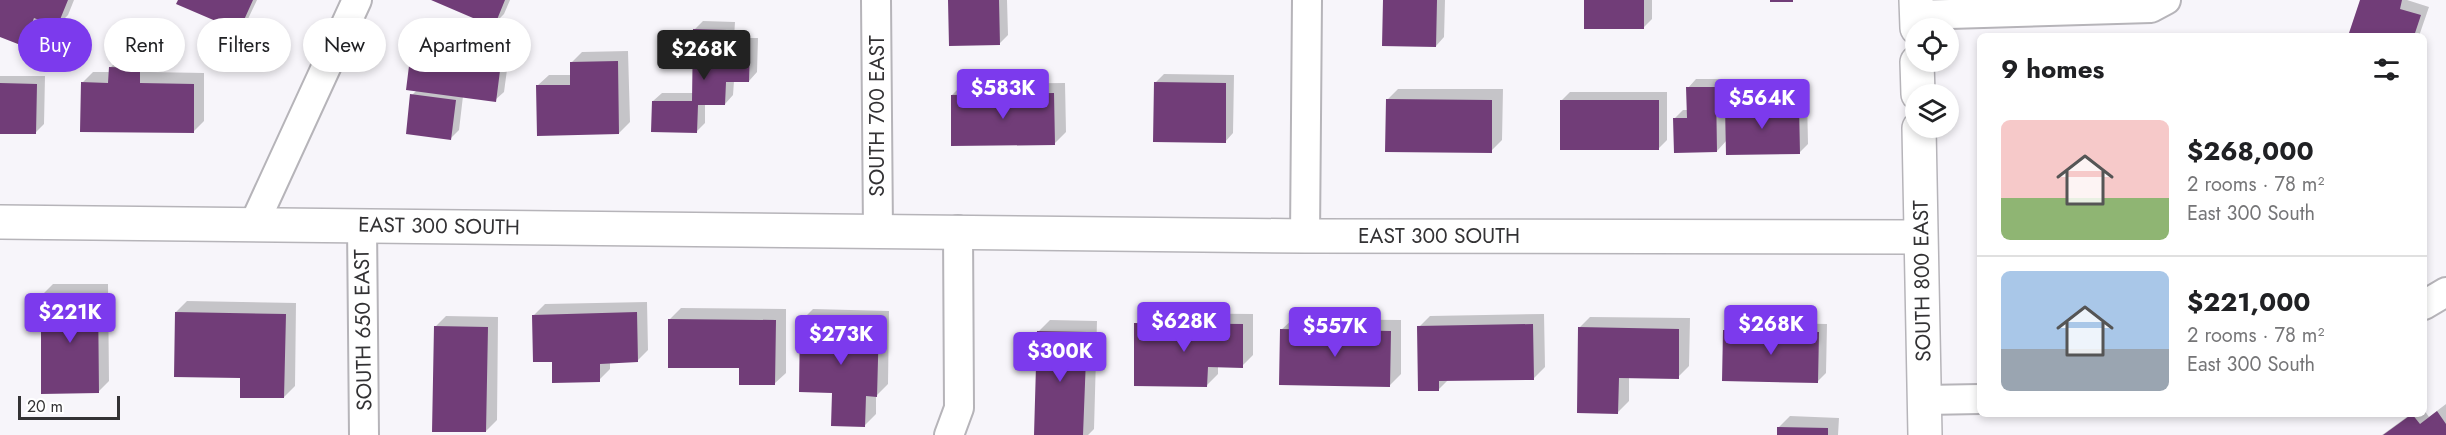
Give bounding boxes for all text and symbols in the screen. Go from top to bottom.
chip: Buy [18,18,92,72]
chip: Rent [104,18,185,72]
chip: Filters [197,18,291,72]
chip: New [303,18,386,72]
chip: Apartment [398,18,531,72]
map controls [1905,18,1959,138]
button: locate [1905,18,1959,72]
pin: $268K [662,30,746,81]
text: $268K [671,35,737,64]
street label: SOUTH 700 EAST [862,35,892,197]
text: 9 homes [2001,50,2104,88]
icon: filters [2370,53,2403,86]
pin: $583K [961,69,1045,120]
text: $583K [971,74,1035,103]
pin: $564K [1720,79,1804,130]
text: $564K [1729,84,1795,113]
button: layers [1905,84,1959,138]
text: $268,000 [2187,132,2314,170]
icon: home [2049,144,2121,216]
text: 2 rooms · 78 m² [2187,170,2324,199]
text: East 300 South [2187,199,2315,228]
street label: SOUTH 800 EAST [1906,200,1938,362]
street label: EAST 300 SOUTH [358,210,520,242]
street label: EAST 300 SOUTH [1358,221,1520,251]
street label: SOUTH 650 EAST [347,249,379,411]
text: $221,000 [2187,283,2311,321]
pin: $221K [28,293,112,344]
icon: home [2049,295,2121,367]
text: $221K [39,298,101,327]
pin: $628K [1142,302,1226,353]
pin: $268K [1729,305,1813,356]
text: $628K [1151,307,1217,336]
pin: $557K [1293,307,1377,358]
text: $268K [1738,310,1804,339]
text: $557K [1303,312,1367,341]
pin: $273K [799,315,883,366]
text: $273K [809,320,873,349]
text: 2 rooms · 78 m² [2187,321,2324,350]
pin: $300K [1018,332,1102,383]
text: $300K [1027,337,1093,366]
text: East 300 South [2187,350,2315,379]
scale bar [18,393,120,420]
text: 20 m [27,395,63,418]

